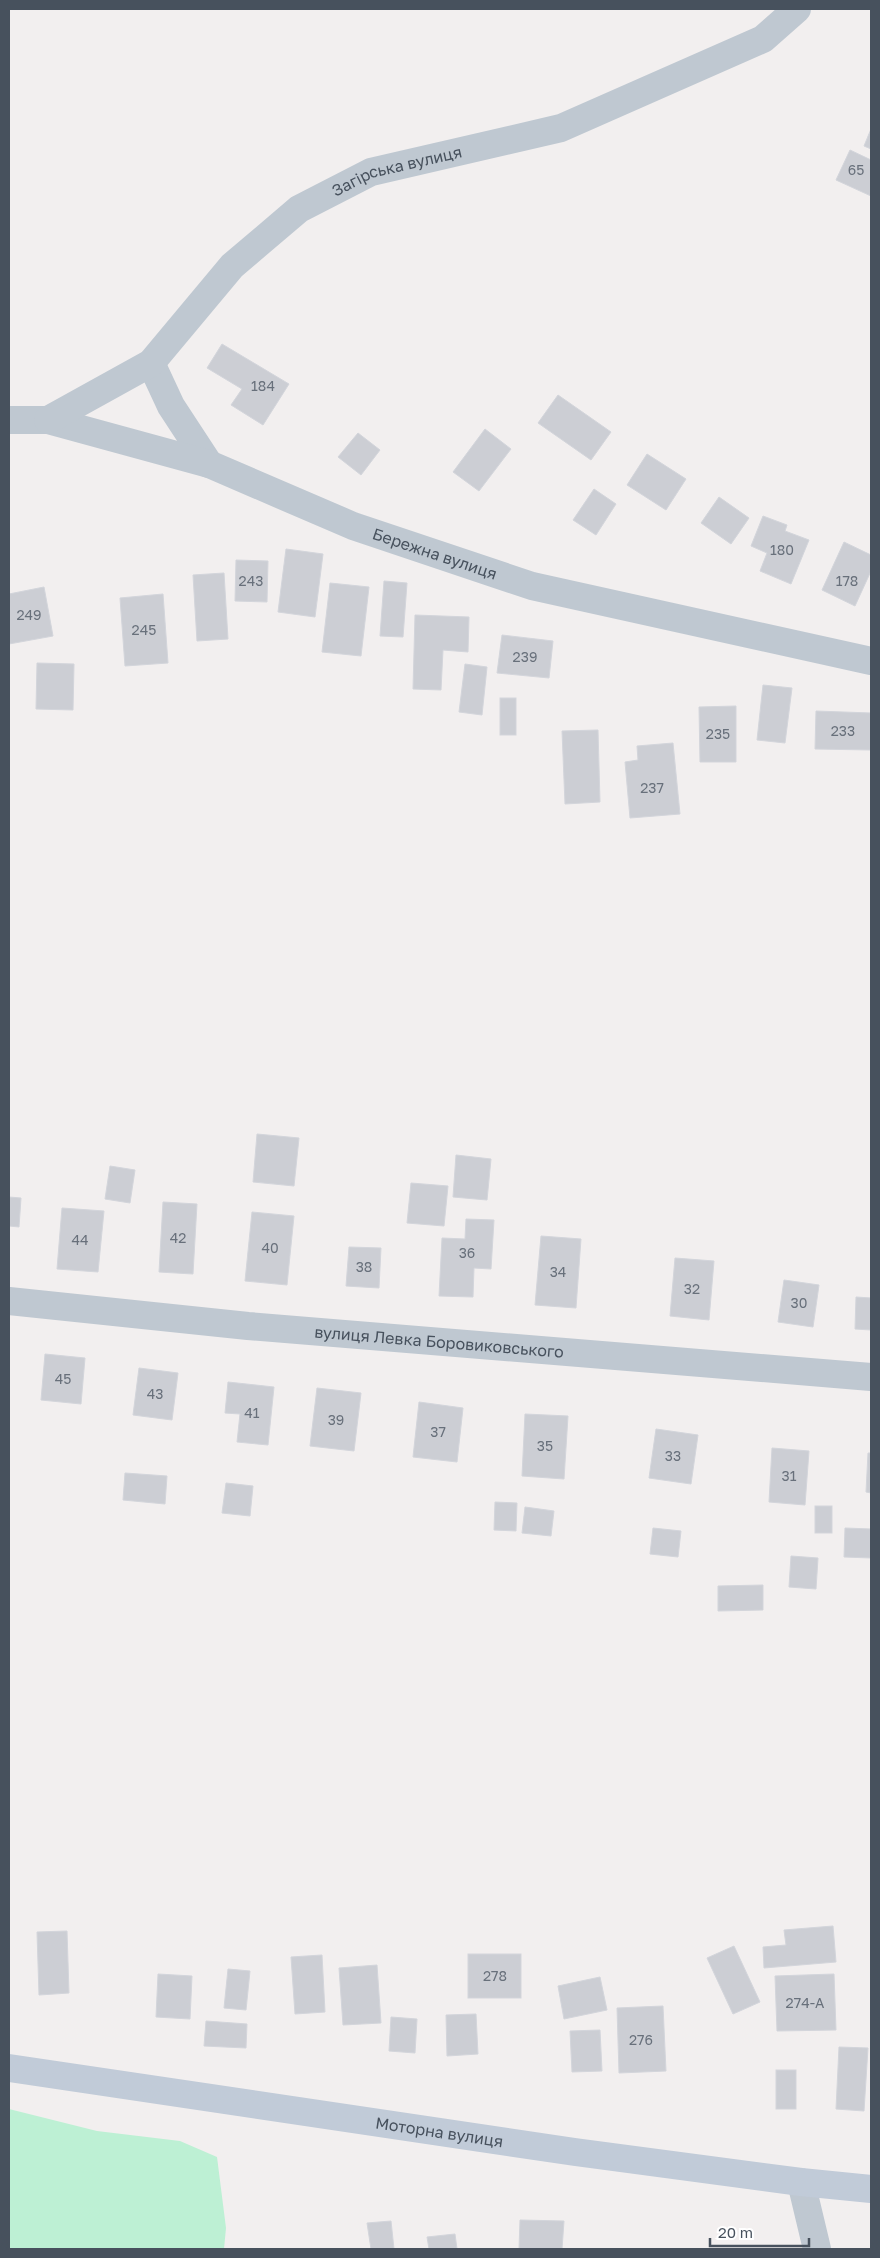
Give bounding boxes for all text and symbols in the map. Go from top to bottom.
street label: Загірська вулиця [328,141,464,201]
house number: 65 [848,161,864,178]
house number: 184 [251,377,275,394]
street label: Бережна вулиця [370,523,500,584]
house number: 180 [770,541,794,558]
house number: 243 [239,572,263,589]
house number: 178 [836,572,858,589]
house number: 249 [16,606,42,623]
house number: 245 [132,621,156,638]
house number: 239 [513,648,537,665]
house number: 233 [831,722,855,739]
house number: 235 [706,725,730,742]
house number: 237 [640,779,664,796]
house number: 42 [170,1229,186,1246]
house number: 44 [71,1231,89,1248]
house number: 40 [261,1239,279,1256]
house number: 36 [459,1244,475,1261]
house number: 38 [356,1258,372,1275]
house number: 34 [550,1263,566,1280]
house number: 32 [684,1280,700,1297]
house number: 30 [791,1294,807,1311]
street label: вулиця Левка Боровиковського [314,1321,565,1362]
house number: 45 [55,1370,71,1387]
house number: 43 [147,1385,163,1402]
house number: 41 [244,1404,260,1421]
house number: 39 [328,1411,344,1428]
house number: 37 [430,1423,446,1440]
house number: 35 [537,1437,553,1454]
house number: 33 [665,1447,681,1464]
house number: 31 [782,1467,797,1484]
house number: 278 [483,1967,507,1984]
house number: 274-А [786,1994,825,2011]
house number: 276 [629,2031,653,2048]
street label: Моторна вулиця [374,2113,505,2151]
scale bar [710,2216,809,2248]
text: 20 m [718,2223,753,2241]

